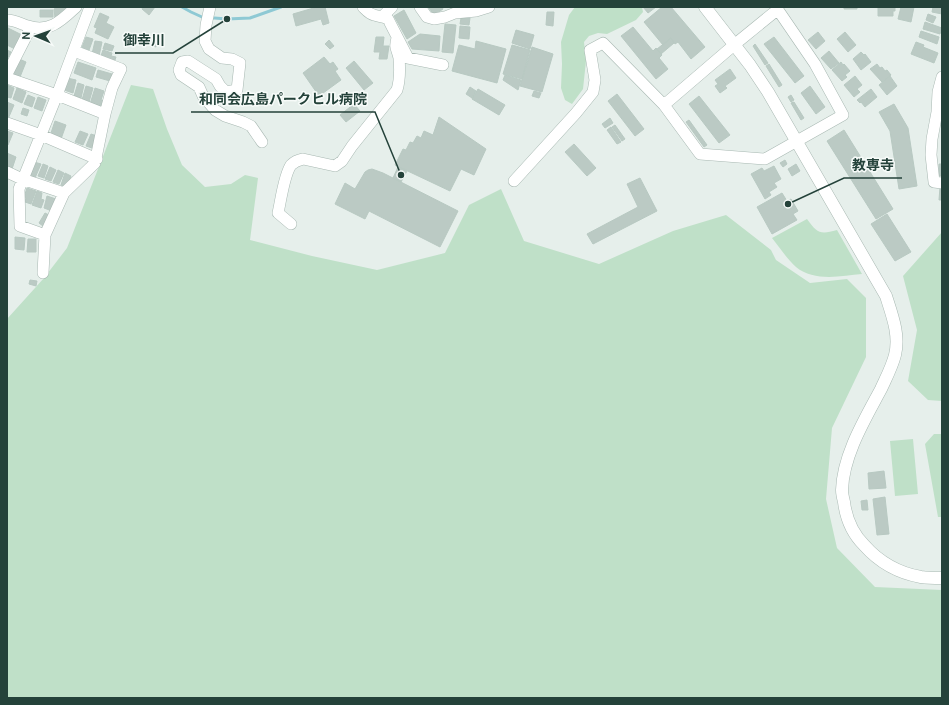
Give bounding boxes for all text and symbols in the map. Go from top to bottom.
north arrow [16,16,56,56]
callout: 御幸川 [115,27,173,53]
text: 御幸川 [123,31,165,49]
text: N [19,32,33,40]
callout: 和同会広島パークヒル病院 [191,86,375,112]
text: 和同会広島パークヒル病院 [199,90,367,108]
callout: 教専寺 [844,152,902,178]
text: 教専寺 [852,156,894,174]

